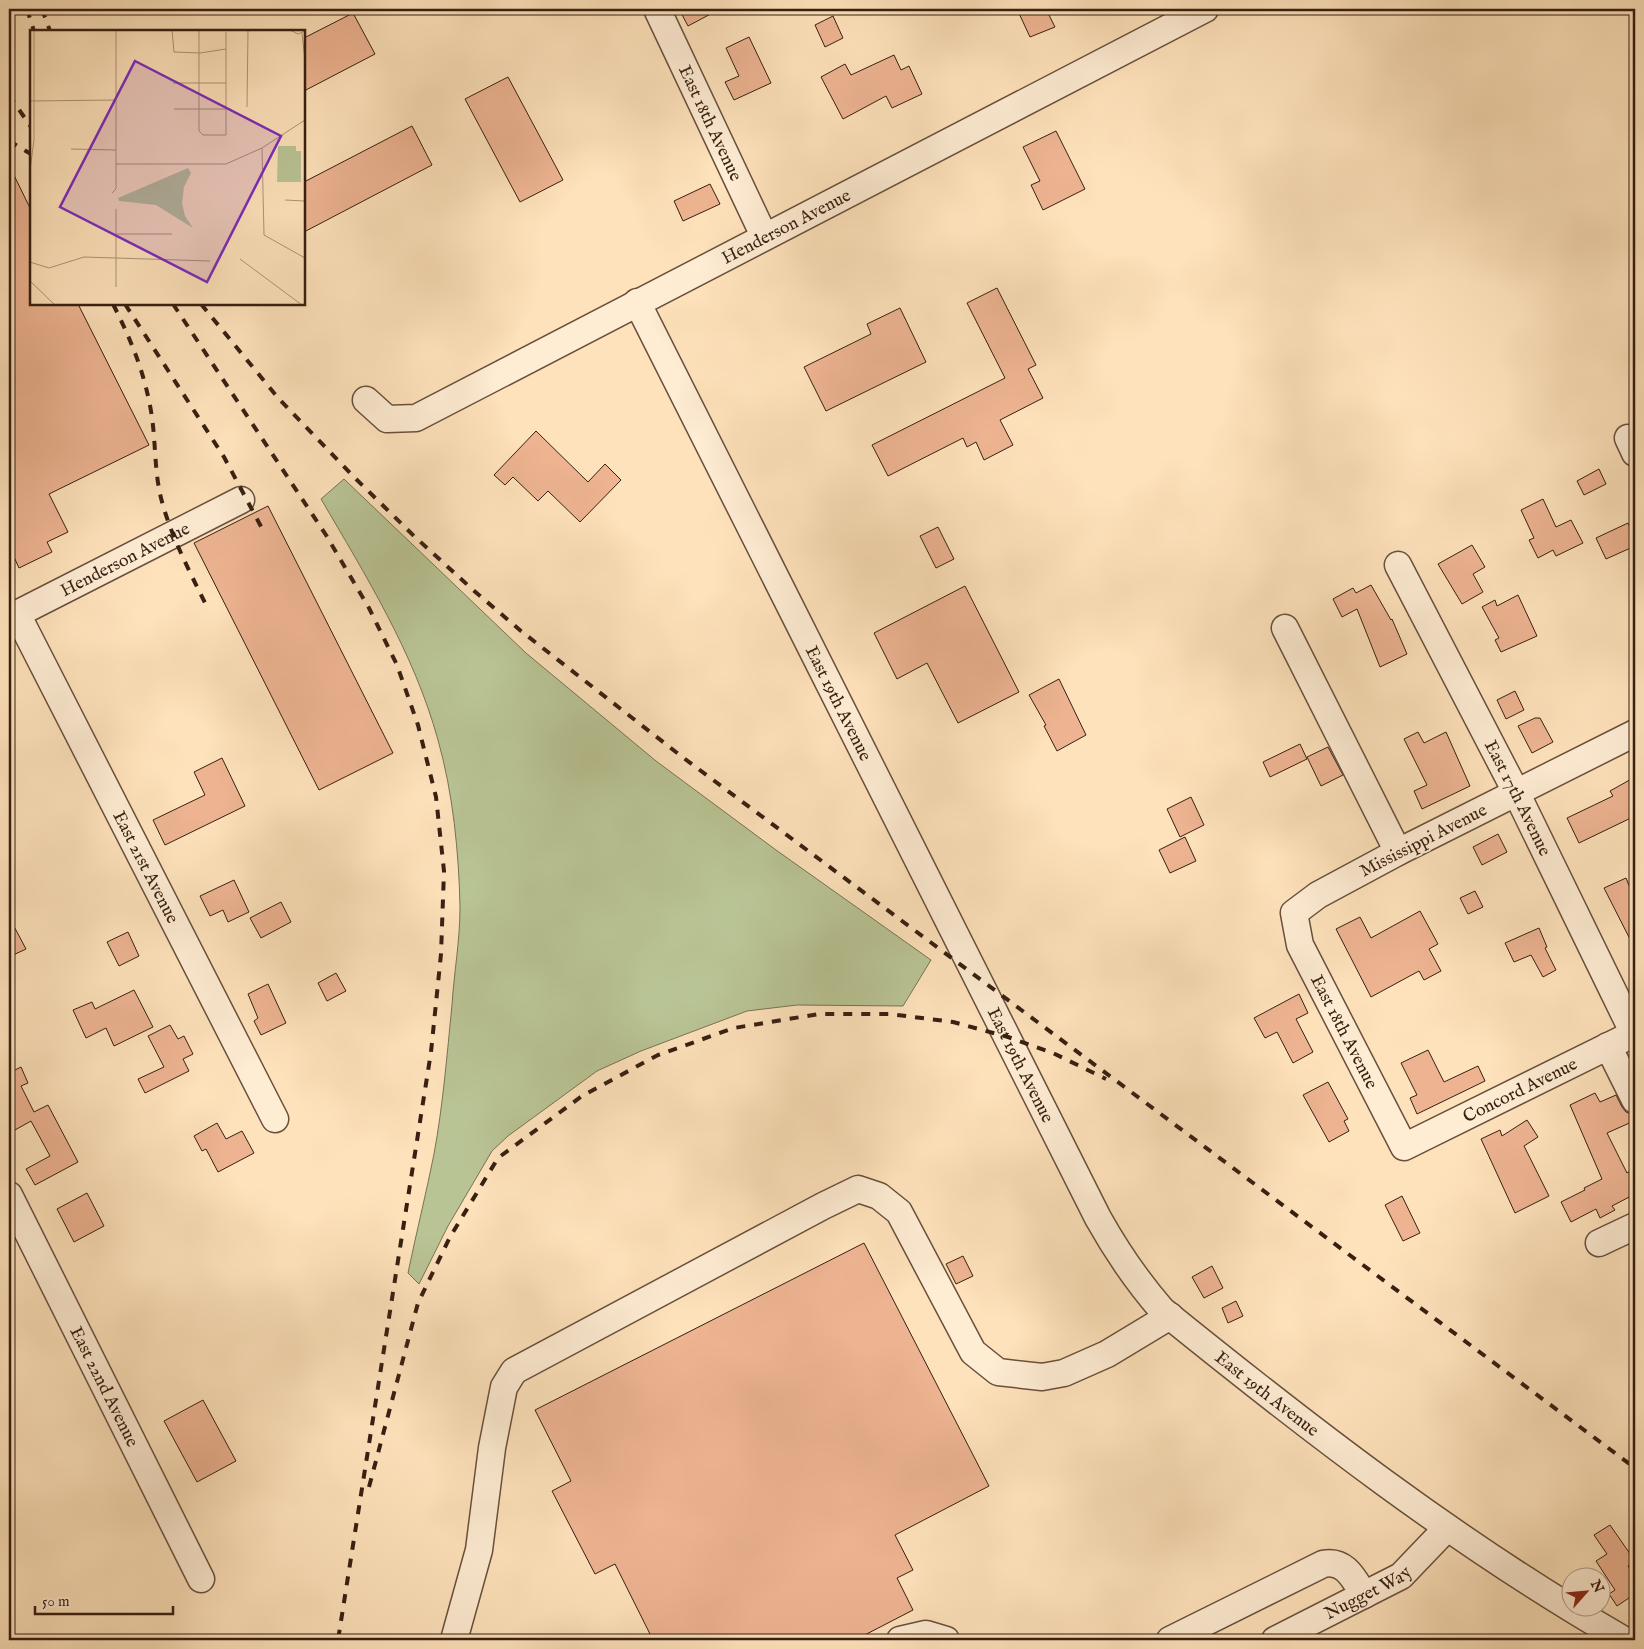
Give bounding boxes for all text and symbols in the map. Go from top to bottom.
inset map [30,30,305,305]
street label: East 18th Avenue [672,62,746,185]
street label: Henderson Avenue [718,185,855,270]
street label: Henderson Avenue [57,518,194,603]
street label: East 19th Avenue [799,642,876,765]
street label: East 17th Avenue [1478,737,1555,860]
street label: Mississippi Avenue [1356,799,1491,883]
street label: East 21st Avenue [107,807,183,928]
street label: East 18th Avenue [1304,971,1382,1093]
street label: East 19th Avenue [981,1004,1058,1127]
street label: Concord Avenue [1460,1053,1582,1129]
street label: East 22nd Avenue [64,1323,143,1451]
street label: East 19th Avenue [1209,1347,1323,1443]
street label: Nugget Way [1321,1562,1417,1626]
north arrow [1562,1566,1612,1616]
text: N [1585,1576,1607,1596]
scale bar [35,1584,172,1616]
text: 50 m [42,1592,70,1611]

